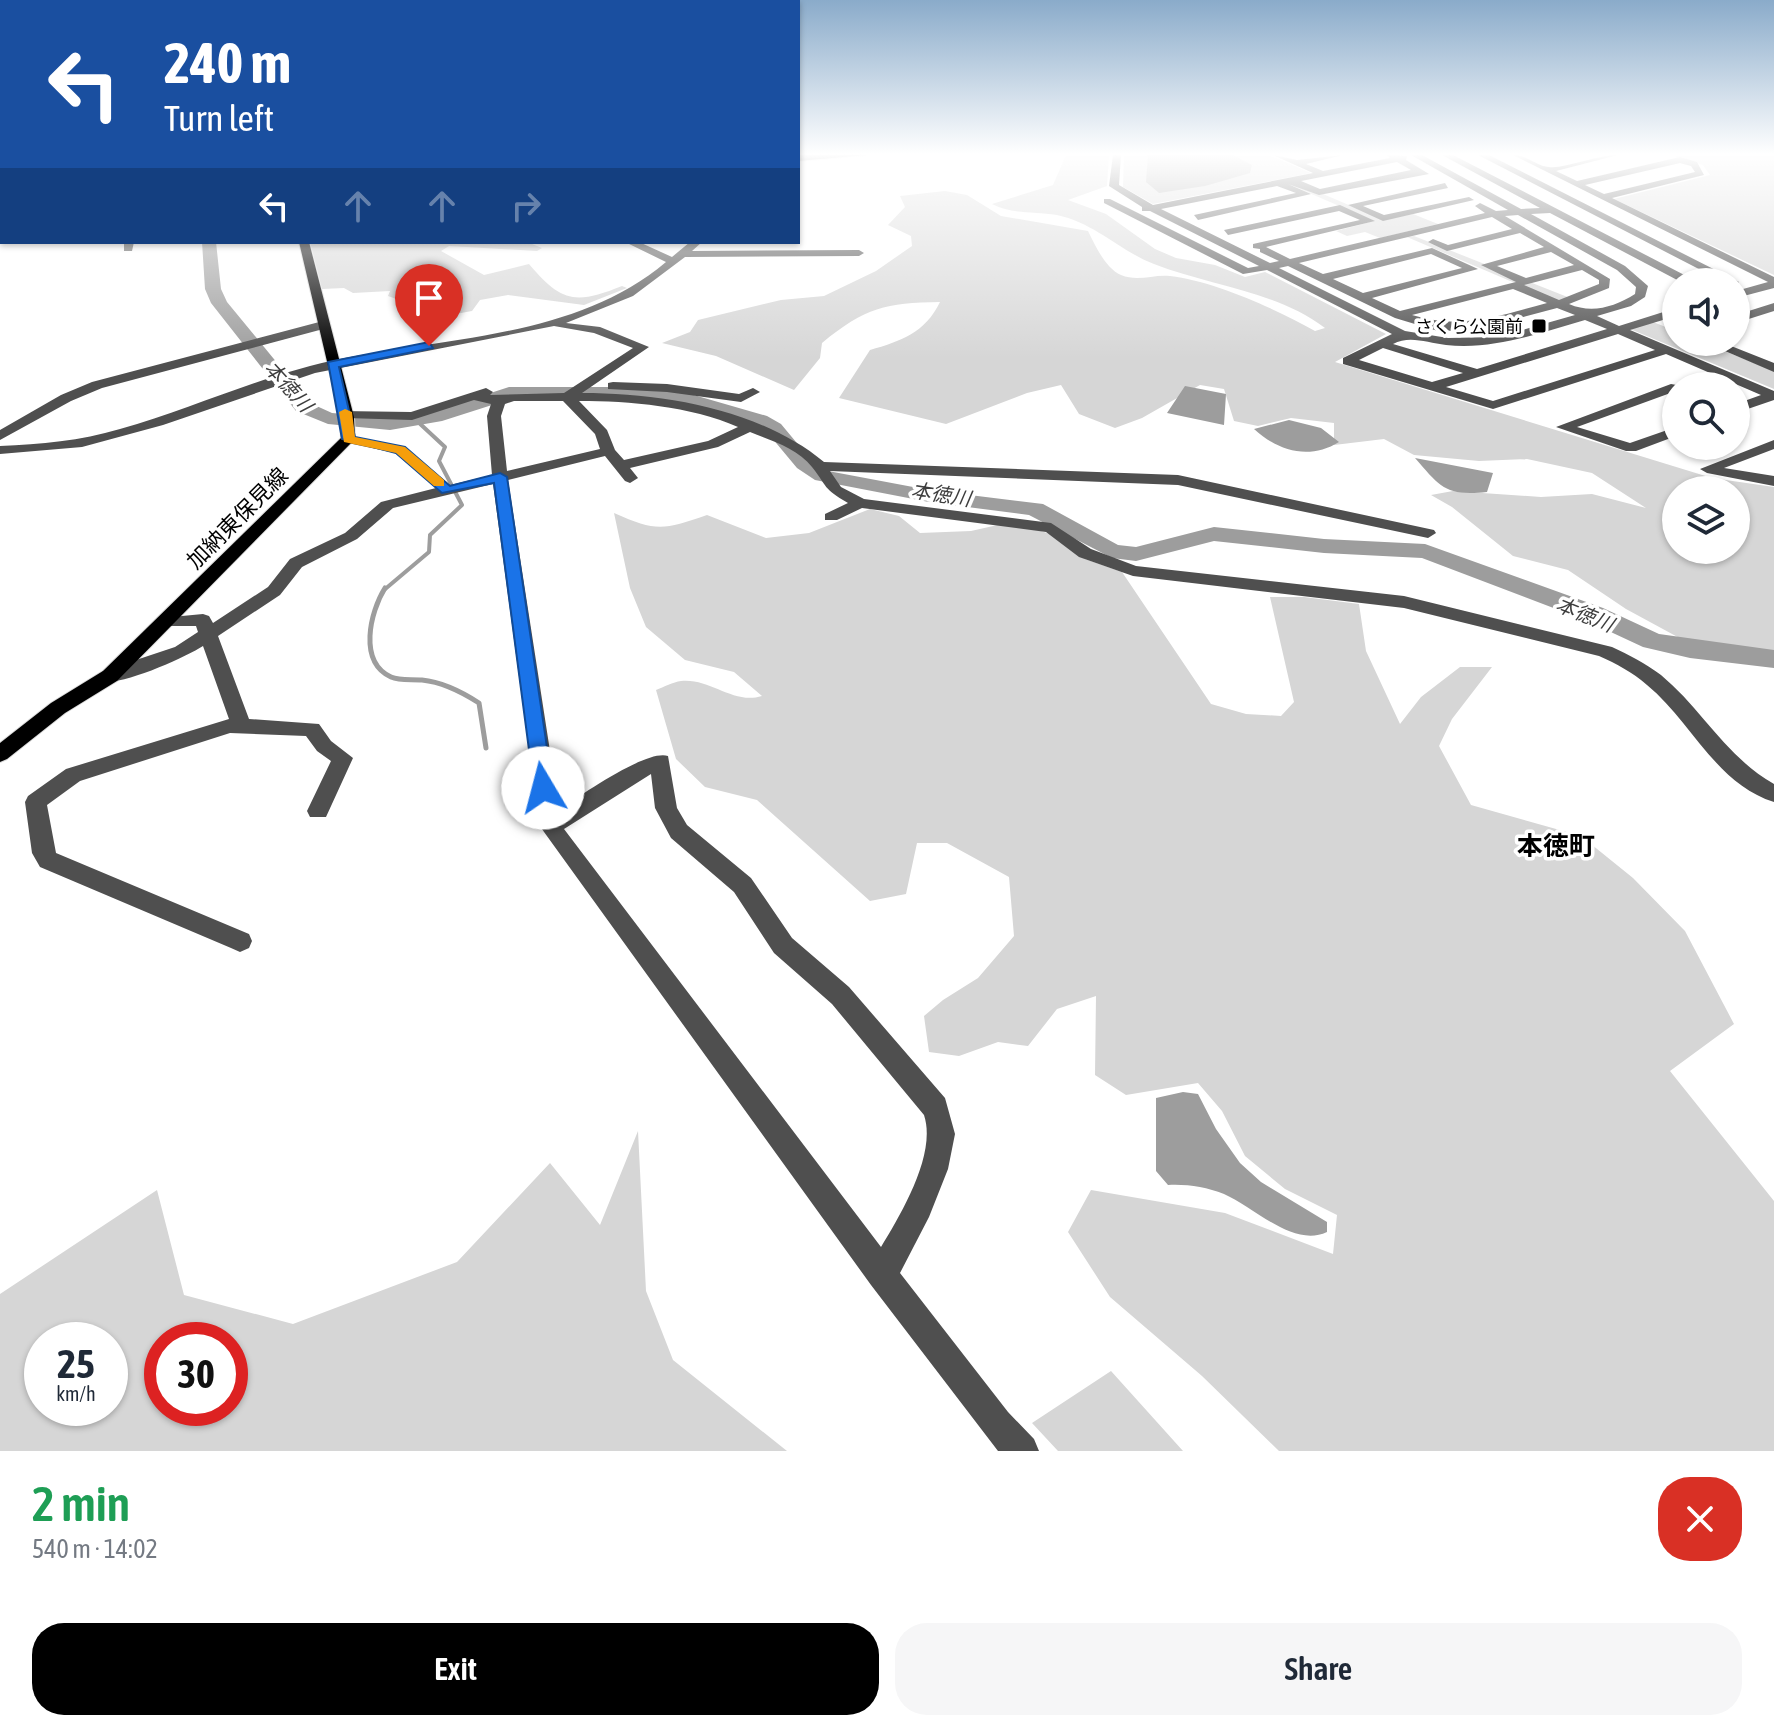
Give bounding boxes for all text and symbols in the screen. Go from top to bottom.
text: 240 m [164,31,291,95]
icon: left [32,32,136,136]
text: Turn left [164,97,274,139]
icon: left [252,184,296,228]
icon: ahead [336,184,380,228]
icon: ahead [420,184,464,228]
icon: right [504,184,548,228]
pin [395,264,463,346]
map controls [1662,268,1750,564]
button: sound [1662,268,1750,356]
icon: arrive [407,276,451,320]
place label: さくら公園前 [1415,316,1523,337]
marker: さくら公園前 [1530,317,1548,335]
water label: 本徳川 [260,356,319,417]
button: search [1662,372,1750,460]
street label: 加納東保見線 [181,462,293,574]
button: layers [1662,476,1750,564]
water label: 本徳川 [910,478,974,510]
water label: 本徳川 [1553,592,1619,637]
position arrow [501,746,585,830]
district label: 本徳町 [1517,831,1595,861]
speed limit sign: 30 [144,1322,248,1426]
text: 25 [57,1341,95,1386]
text: km/h [56,1382,96,1405]
text: 2 min [32,1476,130,1531]
button: close [1658,1477,1742,1561]
text: 540 m · 14:02 [32,1534,158,1564]
button: Exit [32,1623,879,1715]
button: Share [895,1623,1742,1715]

